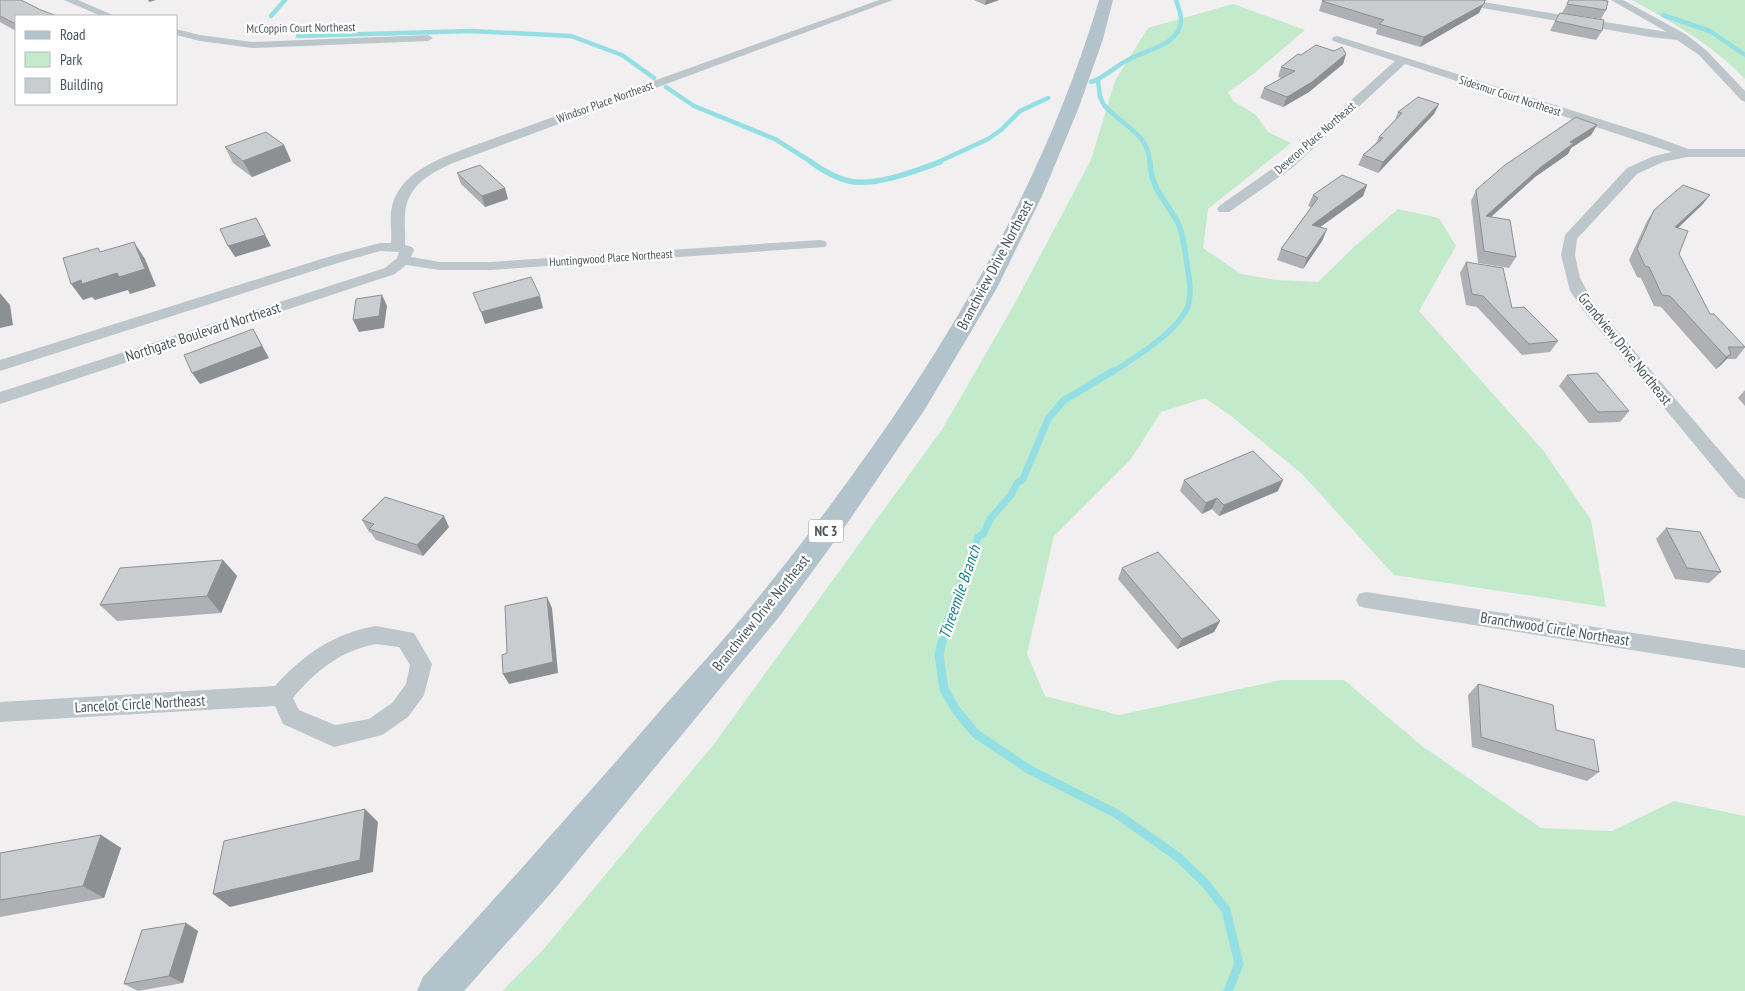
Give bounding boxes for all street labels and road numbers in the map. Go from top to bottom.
street label: McCoppin Court Northeast [246,19,356,36]
street label: Sidesmur Court Northeast [1457,72,1564,119]
street label: Windsor Place Northeast [554,77,656,126]
street label: Deveron Place Northeast [1271,98,1359,177]
street label: Branchview Drive Northeast [952,197,1037,333]
street label: Huntingwood Place Northeast [549,246,674,269]
street label: Grandview Drive Northeast [1574,289,1677,409]
street label: Northgate Boulevard Northeast [123,297,283,366]
road number: NC 3 [808,520,844,542]
street label: Branchview Drive Northeast [708,551,813,675]
street label: Branchwood Circle Northeast [1479,607,1631,650]
street label: Lancelot Circle Northeast [74,691,206,716]

